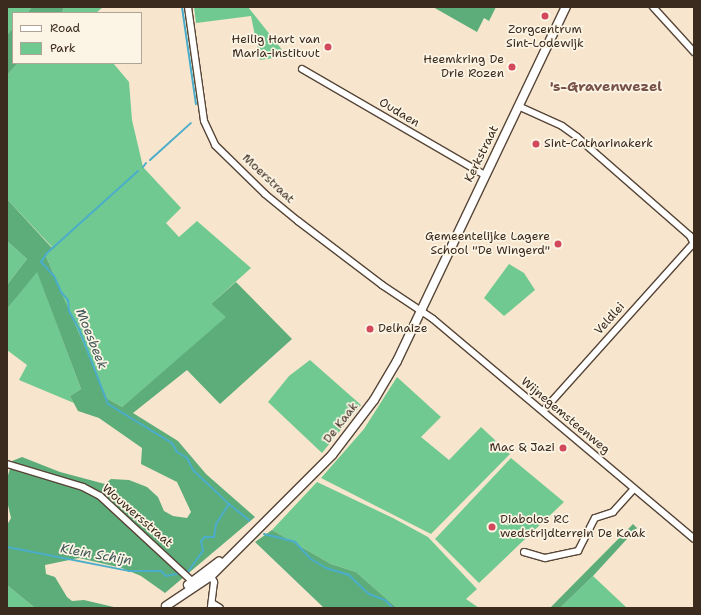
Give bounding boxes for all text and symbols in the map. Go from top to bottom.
marker: Zorgcentrum Sint-Lodewijk [540,11,550,21]
legend [12,12,142,64]
text: Road [50,20,80,36]
place label: Zorgcentrum Sint-Lodewijk [506,23,584,51]
place label: Heilig Hart van Maria-instituut [232,33,320,61]
text: Park [50,40,76,56]
marker: Heilig Hart van Maria-instituut [323,42,333,52]
place label: Heemkring De Drie Rozen [423,53,504,81]
marker: Heemkring De Drie Rozen [507,62,517,72]
district label: 's-Gravenwezel [550,78,662,94]
street label: Oudaen [376,95,422,131]
street label: Kerkstraat [462,123,502,185]
place label: Sint-Catharinakerk [544,137,653,151]
marker: Sint-Catharinakerk [531,139,541,149]
street label: Moerstraat [239,151,297,207]
place label: Gemeentelijke Lagere School "De Wingerd" [425,230,550,258]
marker: Gemeentelijke Lagere School "De Wingerd" [553,239,563,249]
street label: Veldlei [592,300,628,338]
water label: Moesbeek [72,307,110,371]
place label: Delhaize [378,322,428,336]
marker: Delhaize [365,324,375,334]
street label: Wijnegemsteenweg [518,375,612,457]
street label: De Kaak [321,400,361,446]
place label: Mac & Jazi [490,441,555,455]
marker: Mac & Jazi [558,443,568,453]
street label: Wouwersstraat [99,481,175,551]
place label: Diabolos RC wedstrijdterrein De Kaak [500,513,646,541]
marker: Diabolos RC wedstrijdterrein De Kaak [487,522,497,532]
water label: Klein Schijn [59,541,133,569]

